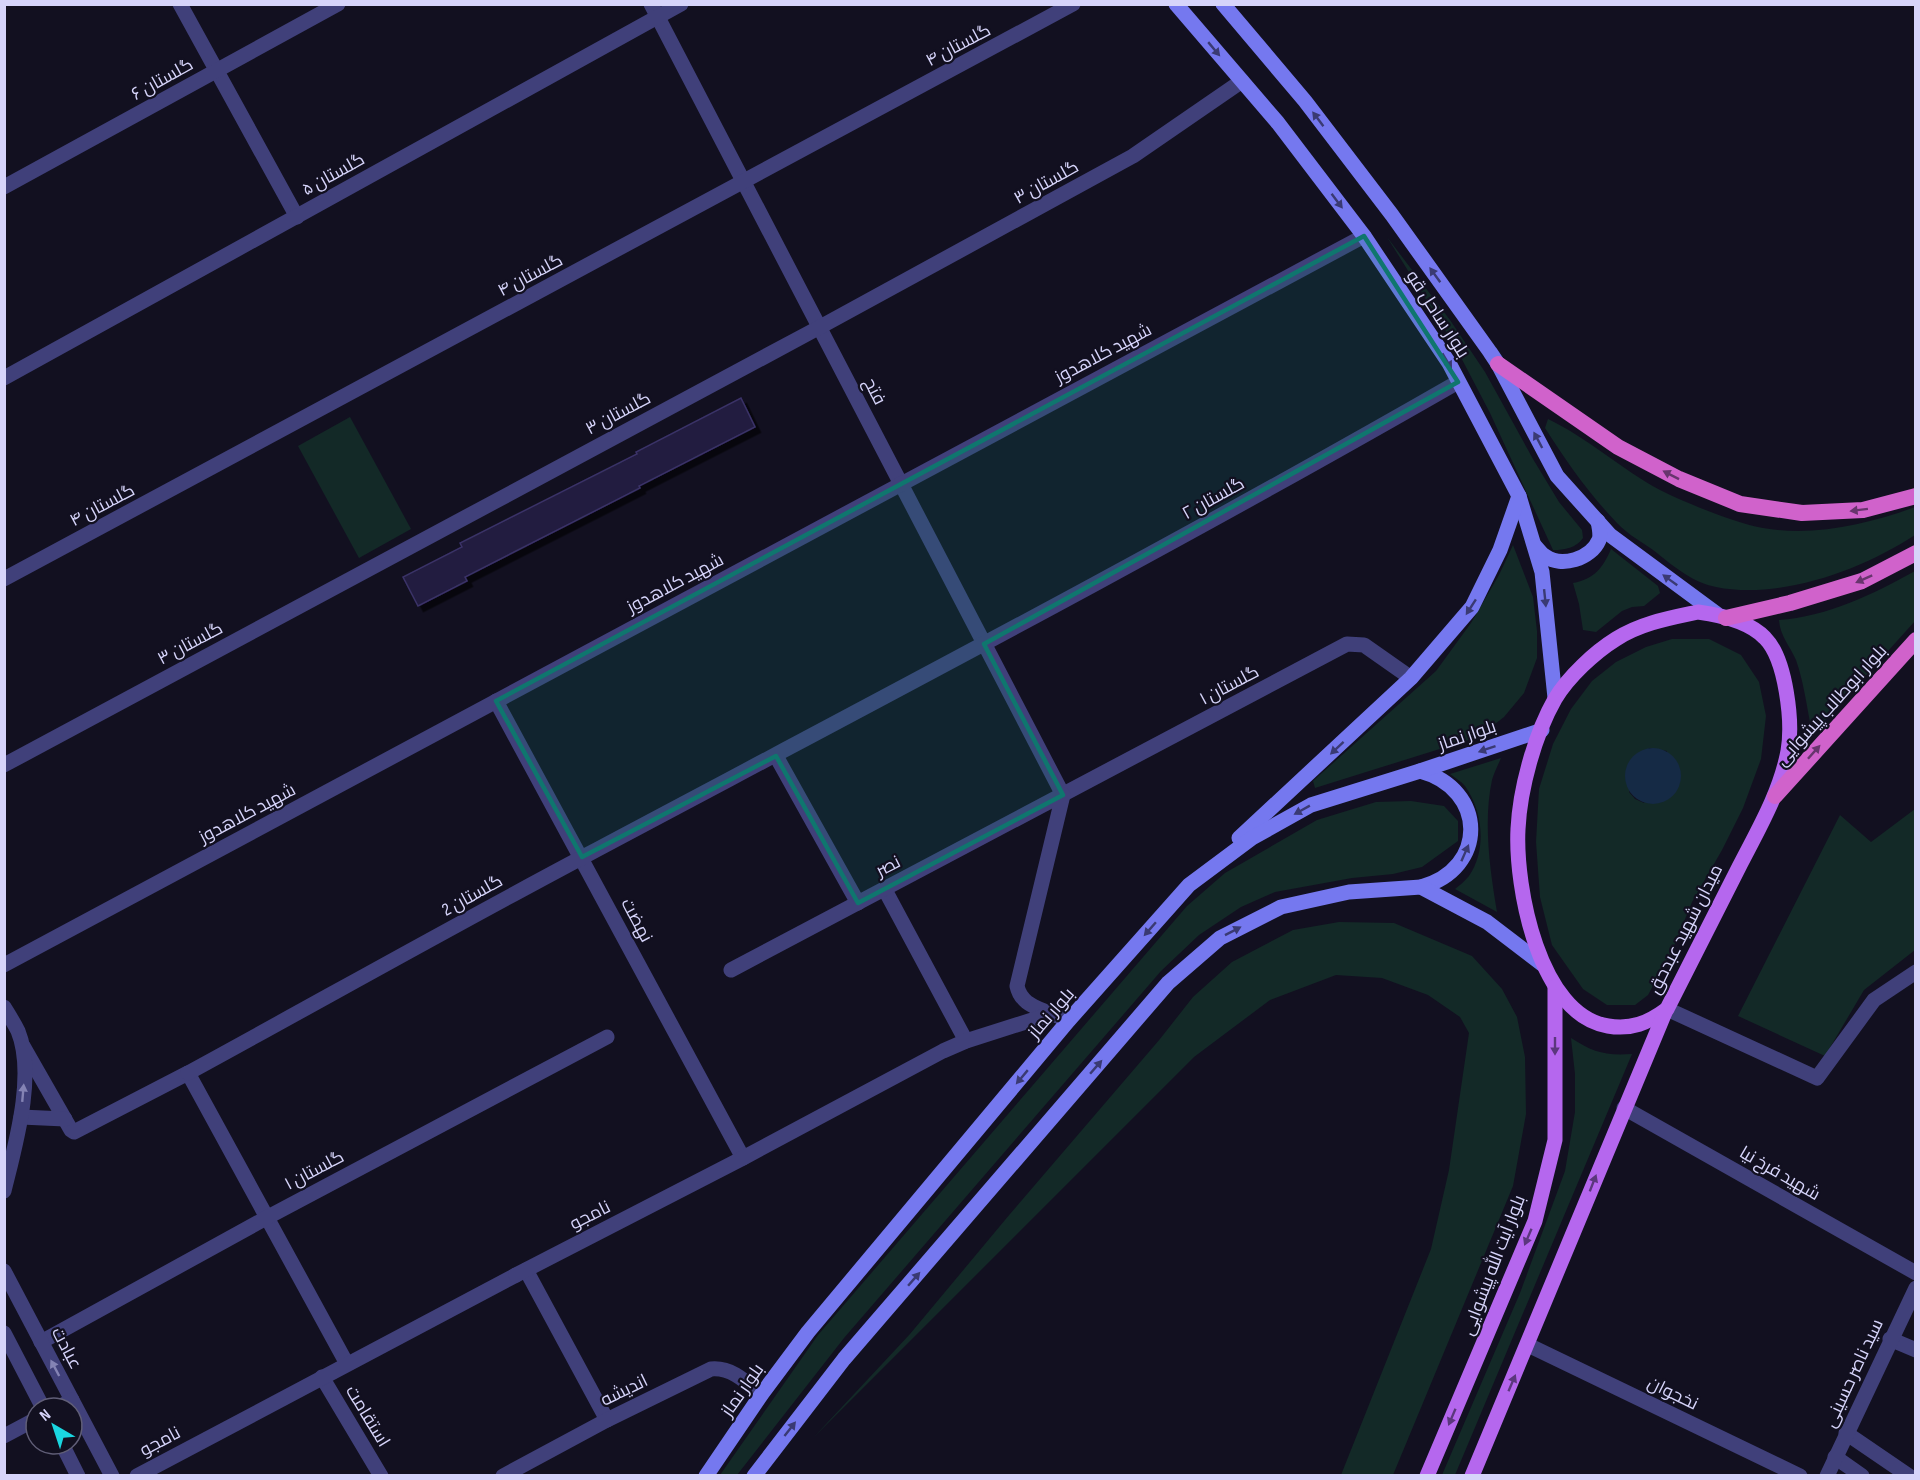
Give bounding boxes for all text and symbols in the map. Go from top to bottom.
street label: گلستان ۴ [922,20,994,71]
one-way arrow [1208,41,1221,57]
street label: گلستان ۶ [128,54,197,105]
one-way arrow [1313,111,1325,126]
street label: گلستان ۵ [298,149,368,200]
street label: گلستان ۳ [1010,156,1082,209]
one-way arrow [1330,193,1342,208]
street label: گلستان ۴ [494,250,566,301]
street label: بلوار ساحل قو [1402,267,1474,362]
one-way arrow [1429,267,1441,283]
street label: شهید کلاهدوز [1050,319,1155,388]
one-way arrow [1442,353,1452,370]
street label: فتح [858,374,890,409]
street label: گلستان ۳ [582,388,654,439]
one-way arrow [1533,431,1543,448]
one-way arrow [1662,470,1679,480]
street label: گلستان ۲ [1178,473,1248,524]
street label: گلستان ۴ [66,480,138,531]
one-way arrow [1849,505,1868,514]
street label: شهید کلاهدوز [622,549,727,618]
one-way arrow [1663,574,1678,586]
one-way arrow [1855,575,1872,584]
one-way arrow [1540,588,1550,607]
one-way arrow [1465,598,1476,615]
street label: گلستان ۳ [154,618,226,669]
street label: بلوار ابوطالب پیشوایی [1771,640,1892,771]
street label: گلستان ۱ [1196,661,1262,710]
street label: بلوار نماز [1434,716,1499,756]
one-way arrow [1330,740,1344,754]
one-way arrow [1477,745,1495,754]
one-way arrow [1807,745,1821,760]
street label: شهید کلاهدوز [194,779,299,848]
one-way arrow [1293,805,1310,815]
one-way arrow [1460,843,1470,861]
street label: نصر [871,851,904,882]
street label: میدان شهید عبدحق [1644,861,1728,998]
street label: گلستان 2 [438,870,506,921]
street label: نهضت [616,895,657,946]
one-way arrow [1143,922,1157,937]
one-way arrow [1225,926,1242,935]
street label: بلوار نماز [1023,984,1079,1044]
one-way arrow [1550,1036,1560,1055]
one-way arrow [1089,1060,1102,1075]
one-way arrow [1016,1069,1029,1084]
one-way arrow [19,1083,28,1102]
street label: شهید فرخ نیا [1735,1142,1824,1206]
street label: گلستان ۱ [281,1146,347,1195]
one-way arrow [1589,1174,1599,1192]
street label: بلوار آیت الله پیشوایی [1455,1191,1531,1339]
street label: نامجو [566,1196,614,1235]
one-way arrow [1523,1228,1532,1246]
one-way arrow [907,1272,920,1287]
street label: سید ناصر حسینی [1819,1316,1888,1431]
street label: عبادت [47,1324,86,1373]
one-way arrow [50,1359,60,1376]
street label: بلوار نماز [716,1360,768,1422]
street label: اندیشه [597,1370,651,1411]
street label: نخجوان [1644,1372,1702,1415]
one-way arrow [1508,1374,1517,1392]
street label: استقامت [341,1382,394,1451]
north arrow [24,1396,84,1456]
text: N [36,1405,55,1426]
one-way arrow [1447,1408,1457,1426]
street label: نامجو [136,1422,184,1461]
one-way arrow [784,1422,796,1437]

